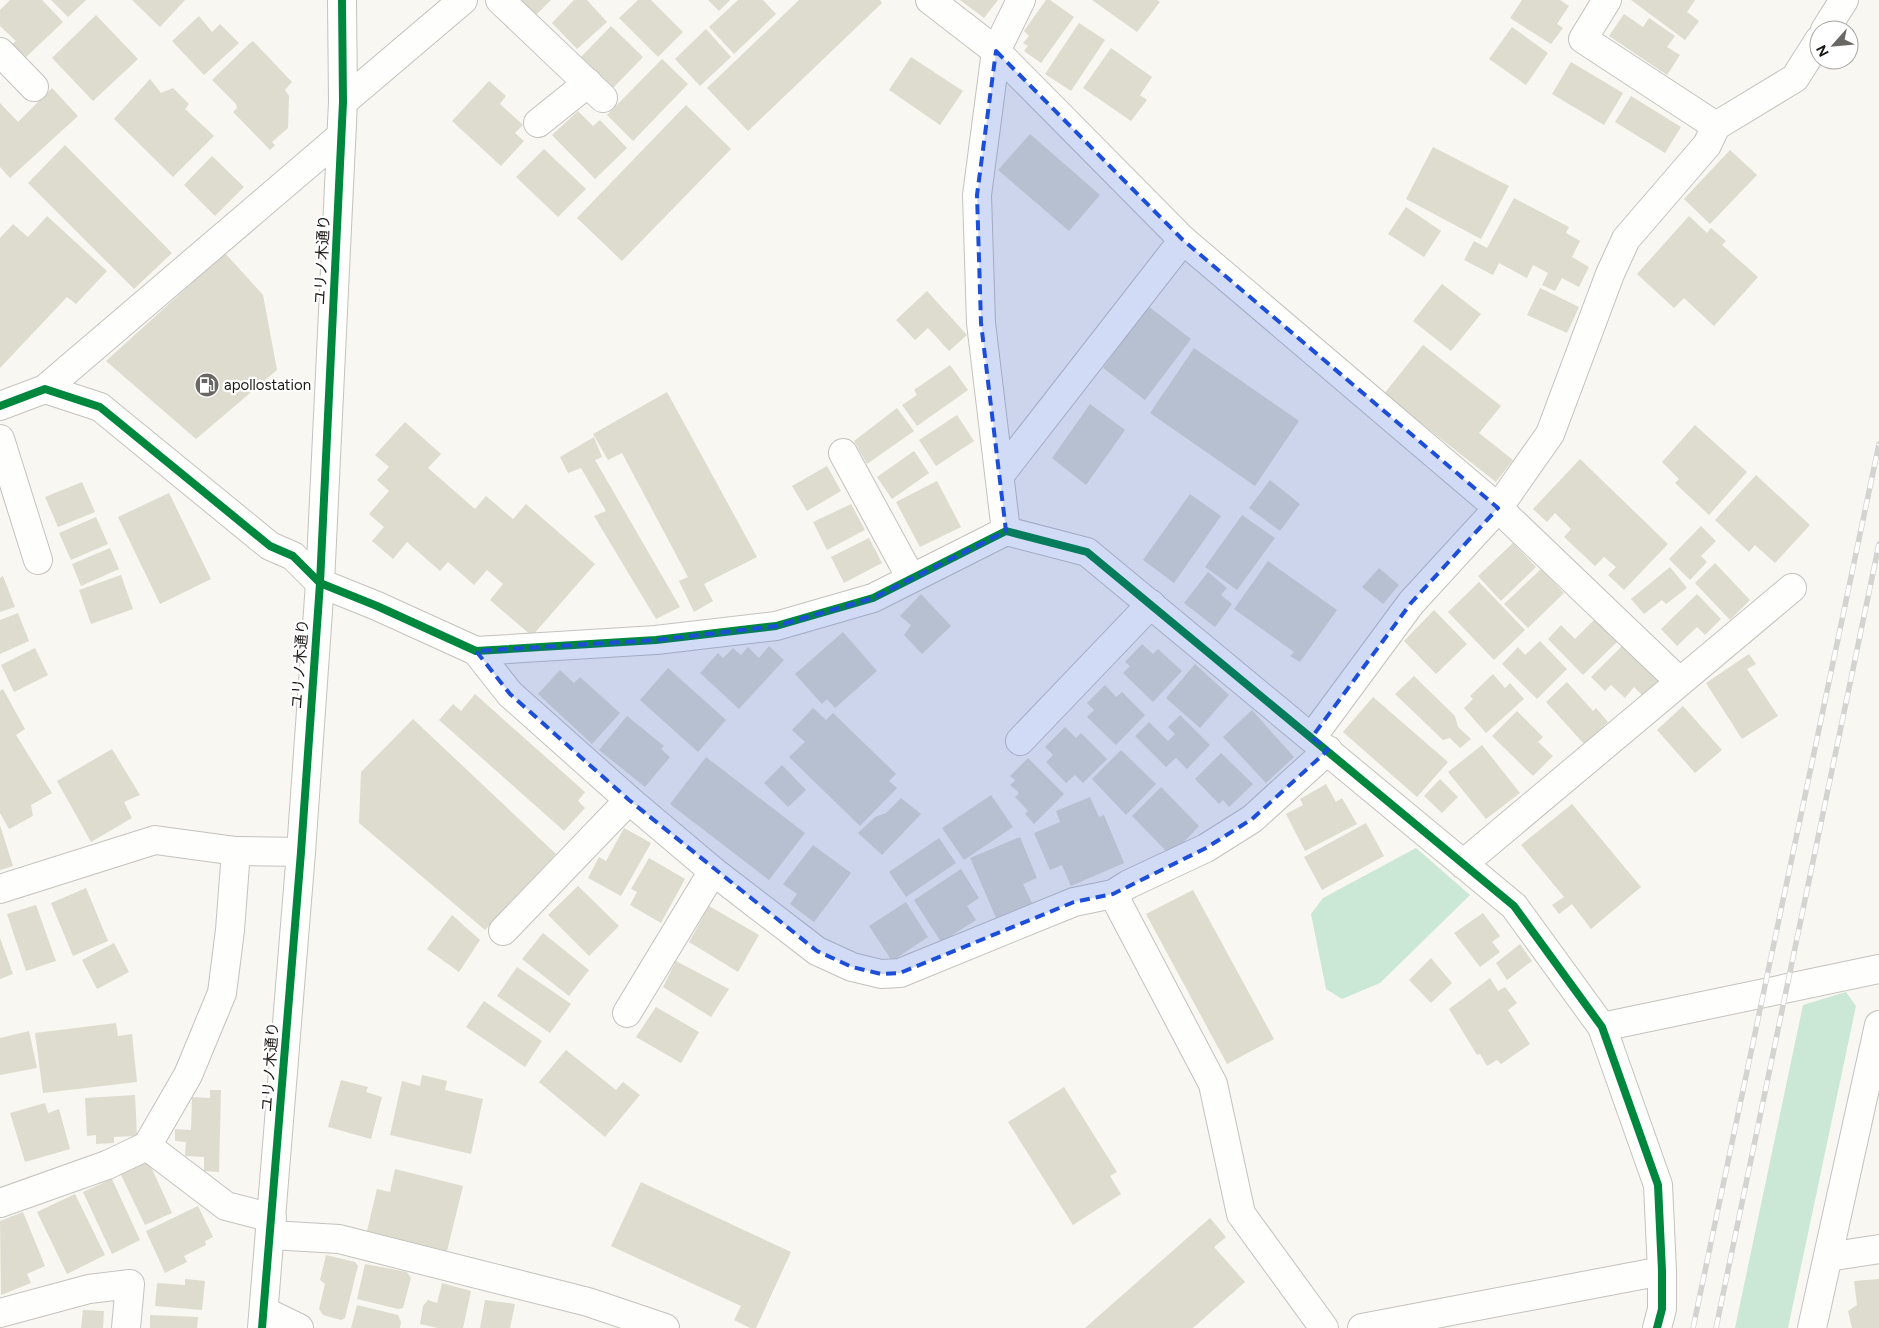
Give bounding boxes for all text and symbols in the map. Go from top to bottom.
north arrow [1809,20,1859,70]
text: N [1813,42,1833,59]
street label: ユリノ木通り [311,215,333,305]
fuel station icon: apollostation [194,372,220,398]
place label: apollostation [224,376,311,394]
street label: ユリノ木通り [288,618,312,710]
street label: ユリノ木通り [258,1021,282,1113]

